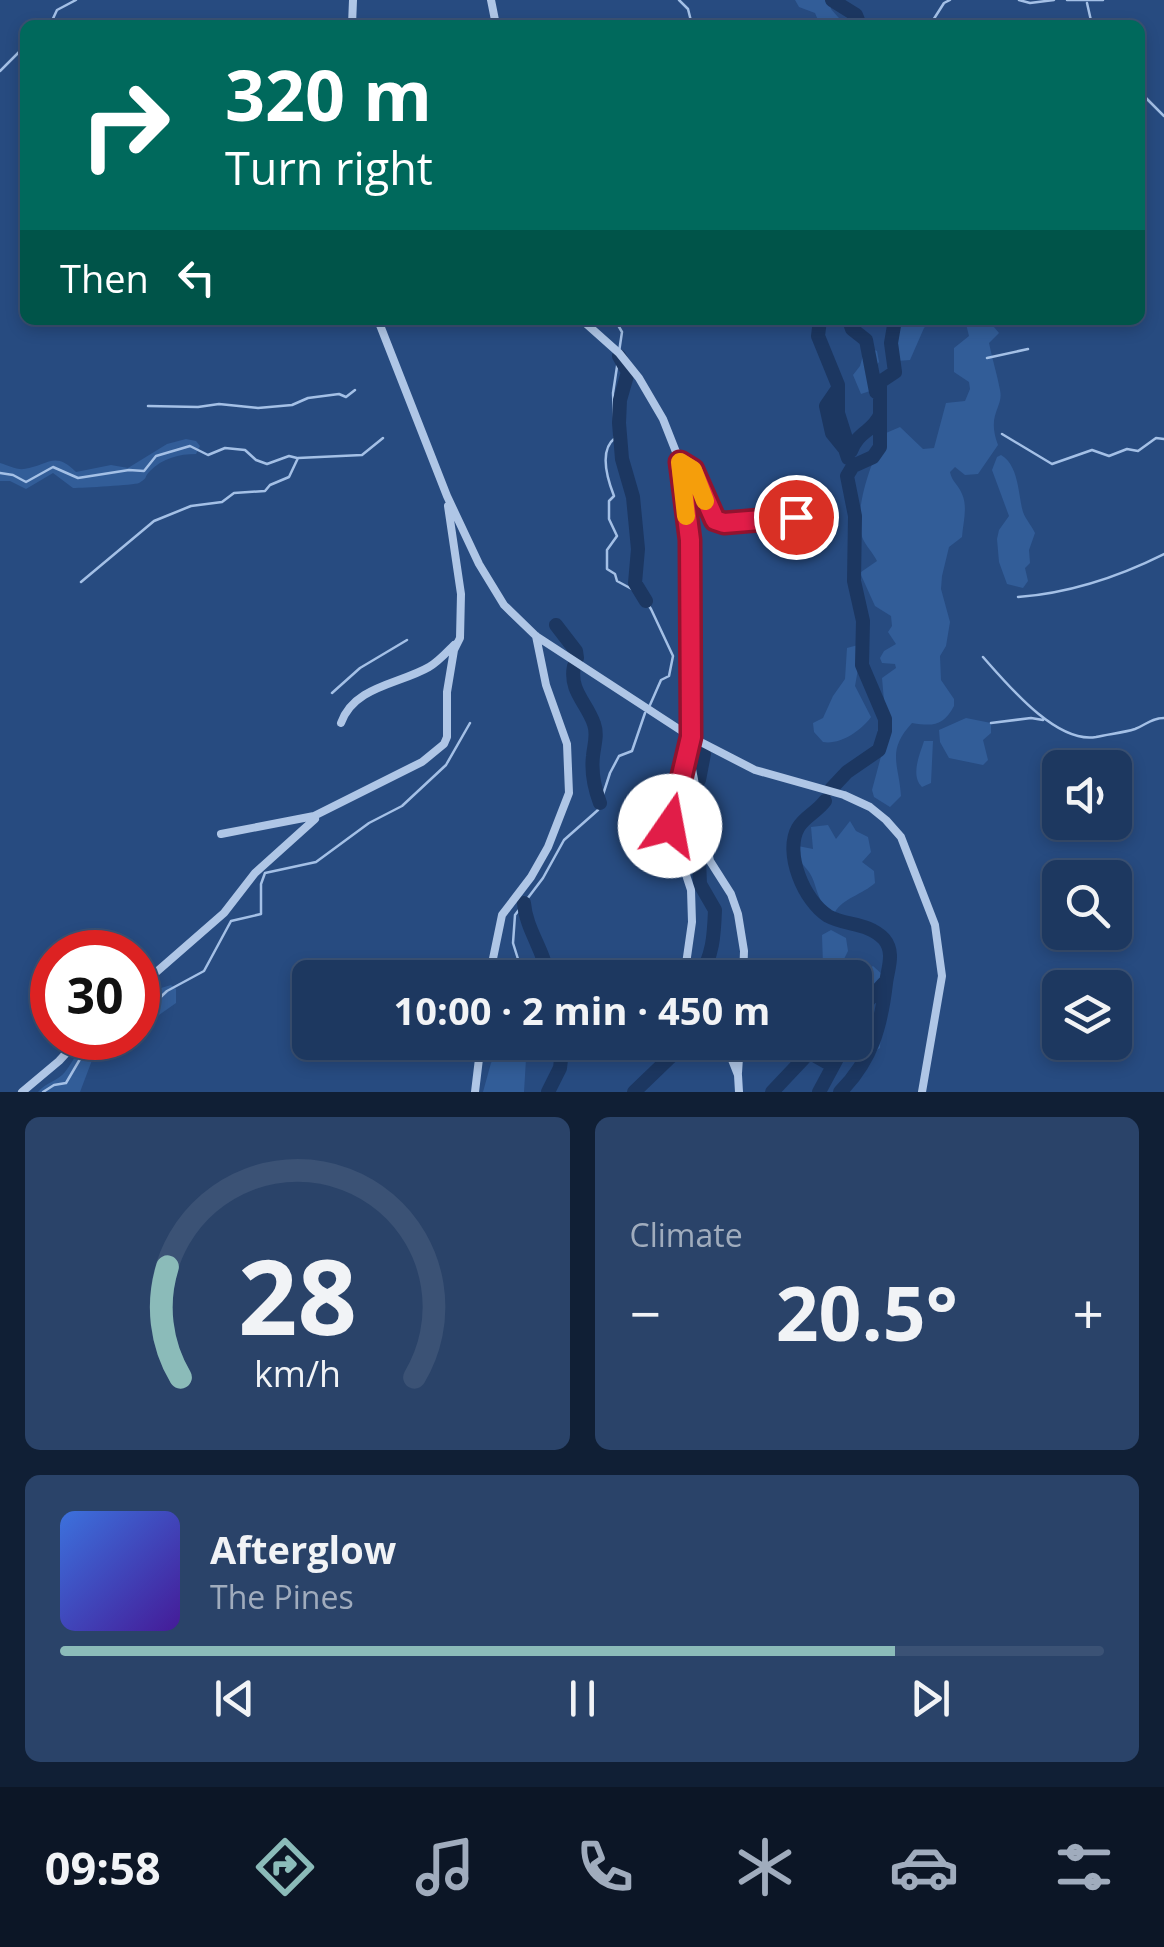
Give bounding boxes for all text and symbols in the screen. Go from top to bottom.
text: 320 m [225,46,432,142]
icon: right [60,60,190,190]
text: Turn right [225,137,433,198]
icon: left [169,250,224,305]
text: Then [60,252,149,304]
pin [754,475,839,560]
icon: arrive [769,490,824,545]
map controls [1042,750,1132,1060]
button: sound [1042,750,1132,840]
position arrow [618,774,722,878]
button: search [1042,860,1132,950]
speed limit sign: 30 [30,930,160,1060]
button: layers [1042,970,1132,1060]
text: 10:00 · 2 min · 450 m [394,984,770,1036]
text: Climate [630,1213,743,1256]
text: 28 [238,1224,357,1365]
text: 20.5° [776,1261,958,1363]
text: − [630,1275,661,1350]
text: + [1073,1275,1104,1350]
text: km/h [254,1349,341,1397]
text: Afterglow [210,1523,396,1575]
text: The Pines [210,1575,354,1618]
icon: previous [207,1671,262,1726]
icon: pause [555,1671,610,1726]
icon: next [903,1671,958,1726]
icon: directions [250,1832,320,1902]
icon: music [410,1832,480,1902]
icon: phone [570,1832,640,1902]
icon: climate [730,1832,800,1902]
icon: car [889,1832,959,1902]
icon: filters [1049,1832,1119,1902]
text: 09:58 [45,1837,161,1898]

